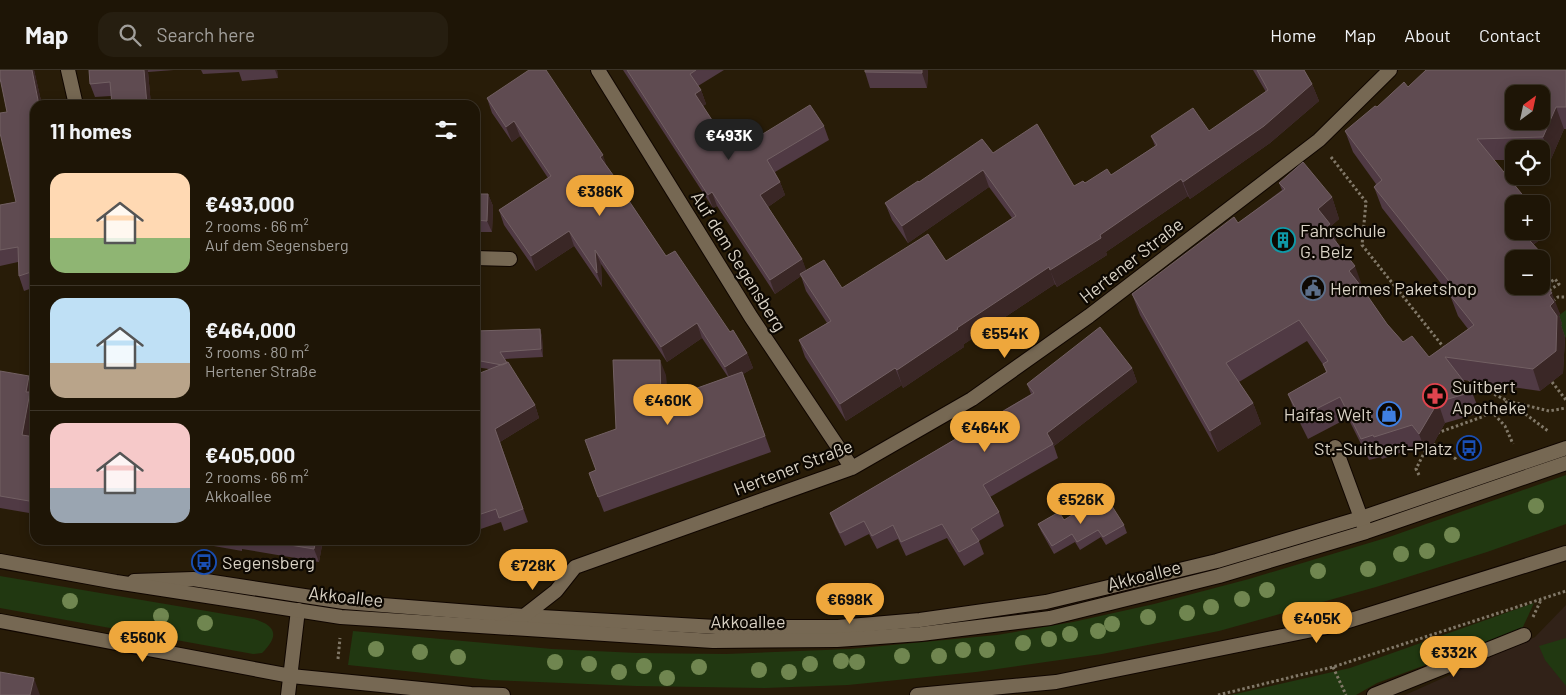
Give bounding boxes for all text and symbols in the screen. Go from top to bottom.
search box [98,12,448,57]
text: Map [25,20,68,49]
icon: search [116,21,144,49]
text: Search here [156,23,255,46]
text: Home [1270,24,1316,46]
text: Map [1344,24,1376,46]
text: About [1404,24,1451,46]
text: Contact [1479,24,1541,46]
north arrow [1505,85,1550,130]
map controls [1505,85,1550,295]
icon: filters [432,116,460,144]
text: 11 homes [50,118,132,143]
pin: €493K [694,118,764,161]
text: €493K [706,125,752,144]
button: locate [1505,140,1550,185]
pin: €386K [565,174,635,217]
text: €386K [577,181,623,200]
street label: Auf dem Segensberg [687,187,791,335]
text: €493,000 [205,191,294,216]
icon: home [90,193,150,253]
button: + [1505,195,1550,240]
street label: Hertener Straße [1075,213,1187,307]
text: 2 rooms · 66 m² [205,216,309,235]
place label: Fahrschule G. Belz [1300,219,1386,262]
building icon: Fahrschule G. Belz [1270,227,1296,253]
text: Auf dem Segensberg [205,235,349,254]
button: − [1505,250,1550,295]
public building icon: Hermes Paketshop [1300,275,1326,301]
place label: Hermes Paketshop [1330,277,1477,299]
pin: €554K [970,316,1040,359]
text: €464,000 [205,317,296,342]
icon: home [90,318,150,378]
text: €554K [981,323,1029,342]
text: 3 rooms · 80 m² [205,342,309,361]
text: Hertener Straße [205,361,317,380]
place label: Suitbert Apotheke [1452,375,1526,418]
pharmacy icon: Suitbert Apotheke [1422,383,1448,409]
pin: €460K [633,384,703,426]
text: €460K [644,390,692,409]
shop icon: Haifas Welt [1376,401,1402,427]
place label: Haifas Welt [1284,403,1372,425]
pin: €464K [950,410,1020,453]
text: €464K [961,417,1009,436]
street label: Hertener Straße [730,434,856,500]
bus stop icon: St.-Suitbert-Platz [1456,435,1482,461]
place label: St.-Suitbert-Platz [1314,437,1452,459]
text: €405,000 [205,442,295,467]
icon: home [90,443,150,503]
text: 2 rooms · 66 m² [205,467,309,486]
pin: €526K [1046,482,1116,525]
text: Akkoallee [205,486,272,505]
text: €526K [1058,489,1104,508]
pin: €728K [498,548,568,591]
bus stop icon: Segensberg [191,549,217,575]
place label: Segensberg [222,551,315,573]
text: €728K [510,555,556,574]
street label: Akkoallee [1105,555,1183,595]
street label: Akkoallee [308,581,384,611]
pin: €698K [815,582,885,625]
text: €698K [827,589,873,608]
pin: €405K [1282,602,1352,644]
text: €405K [1293,608,1341,627]
street label: Akkoallee [710,610,786,632]
pin: €560K [108,620,178,663]
text: €560K [120,627,166,646]
pin: €332K [1419,636,1489,678]
text: €332K [1431,642,1477,661]

